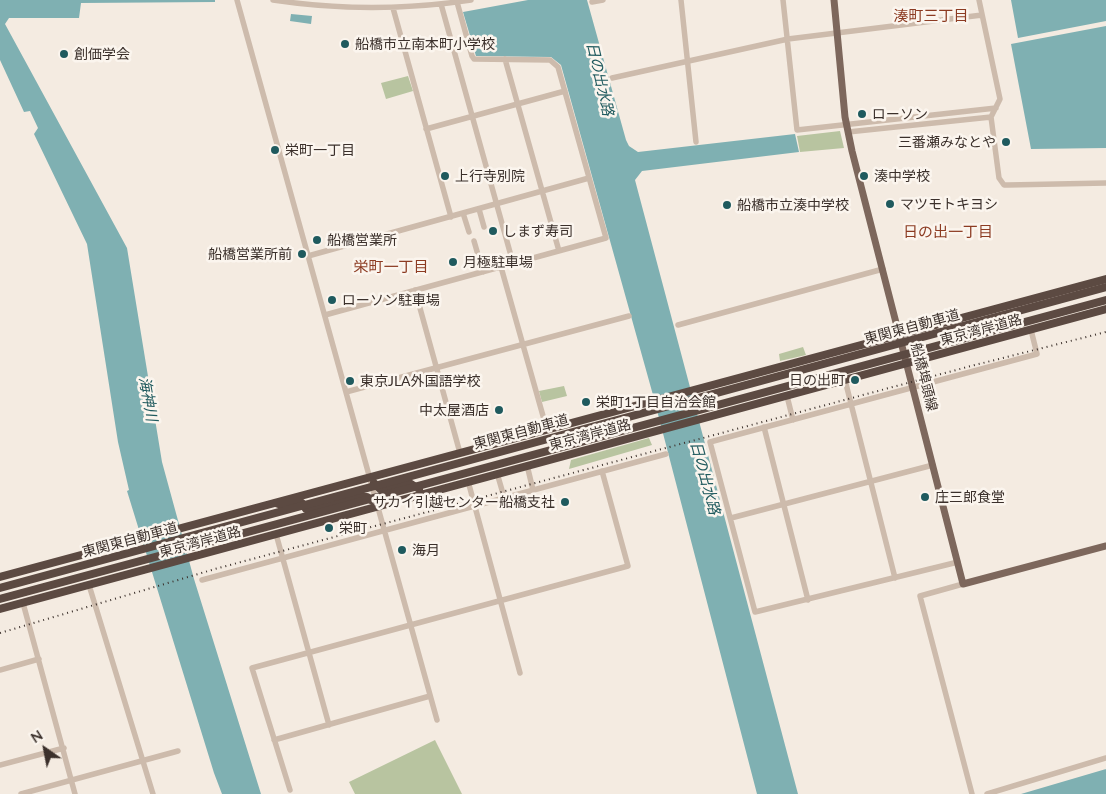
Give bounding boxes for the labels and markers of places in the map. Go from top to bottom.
place label: 船橋市立南本町小学校 [355,36,495,52]
marker: 船橋市立南本町小学校 [339,38,351,50]
place label: 創価学会 [74,46,130,62]
marker: 創価学会 [58,48,70,60]
place label: ローソン [872,106,928,122]
marker: ローソン [856,108,868,120]
place label: 三番瀬みなとや [898,134,996,150]
marker: 三番瀬みなとや [1000,136,1012,148]
place label: 栄町一丁目 [285,142,355,158]
marker: 栄町一丁目 [269,144,281,156]
place label: 上行寺別院 [455,168,525,184]
place label: 湊中学校 [874,168,930,184]
marker: 上行寺別院 [439,170,451,182]
marker: 湊中学校 [858,170,870,182]
place label: マツモトキヨシ [900,196,998,212]
place label: 船橋市立湊中学校 [737,197,849,213]
marker: マツモトキヨシ [884,198,896,210]
marker: 船橋市立湊中学校 [721,199,733,211]
place label: しまず寿司 [503,223,573,239]
marker: しまず寿司 [487,225,499,237]
place label: 船橋営業所 [327,232,397,248]
marker: 船橋営業所 [311,234,323,246]
place label: 船橋営業所前 [208,246,292,262]
marker: 船橋営業所前 [296,248,308,260]
place label: 月極駐車場 [463,254,533,270]
marker: 月極駐車場 [447,256,459,268]
place label: ローソン駐車場 [342,292,440,308]
marker: ローソン駐車場 [326,294,338,306]
place label: 日の出町 [789,372,845,388]
place label: 東京JLA外国語学校 [360,373,481,389]
marker: 日の出町 [849,374,861,386]
marker: 東京JLA外国語学校 [344,375,356,387]
place label: 栄町1丁目自治会館 [596,394,716,410]
marker: 栄町1丁目自治会館 [580,396,592,408]
place label: 中太屋酒店 [419,402,489,418]
marker: 中太屋酒店 [493,404,505,416]
place label: 庄三郎食堂 [935,489,1005,505]
marker: 庄三郎食堂 [919,491,931,503]
place label: サカイ引越センター船橋支社 [373,494,555,510]
marker: サカイ引越センター船橋支社 [559,496,571,508]
place label: 栄町 [339,520,367,536]
marker: 栄町 [323,522,335,534]
place label: 海月 [412,542,440,558]
marker: 海月 [396,544,408,556]

